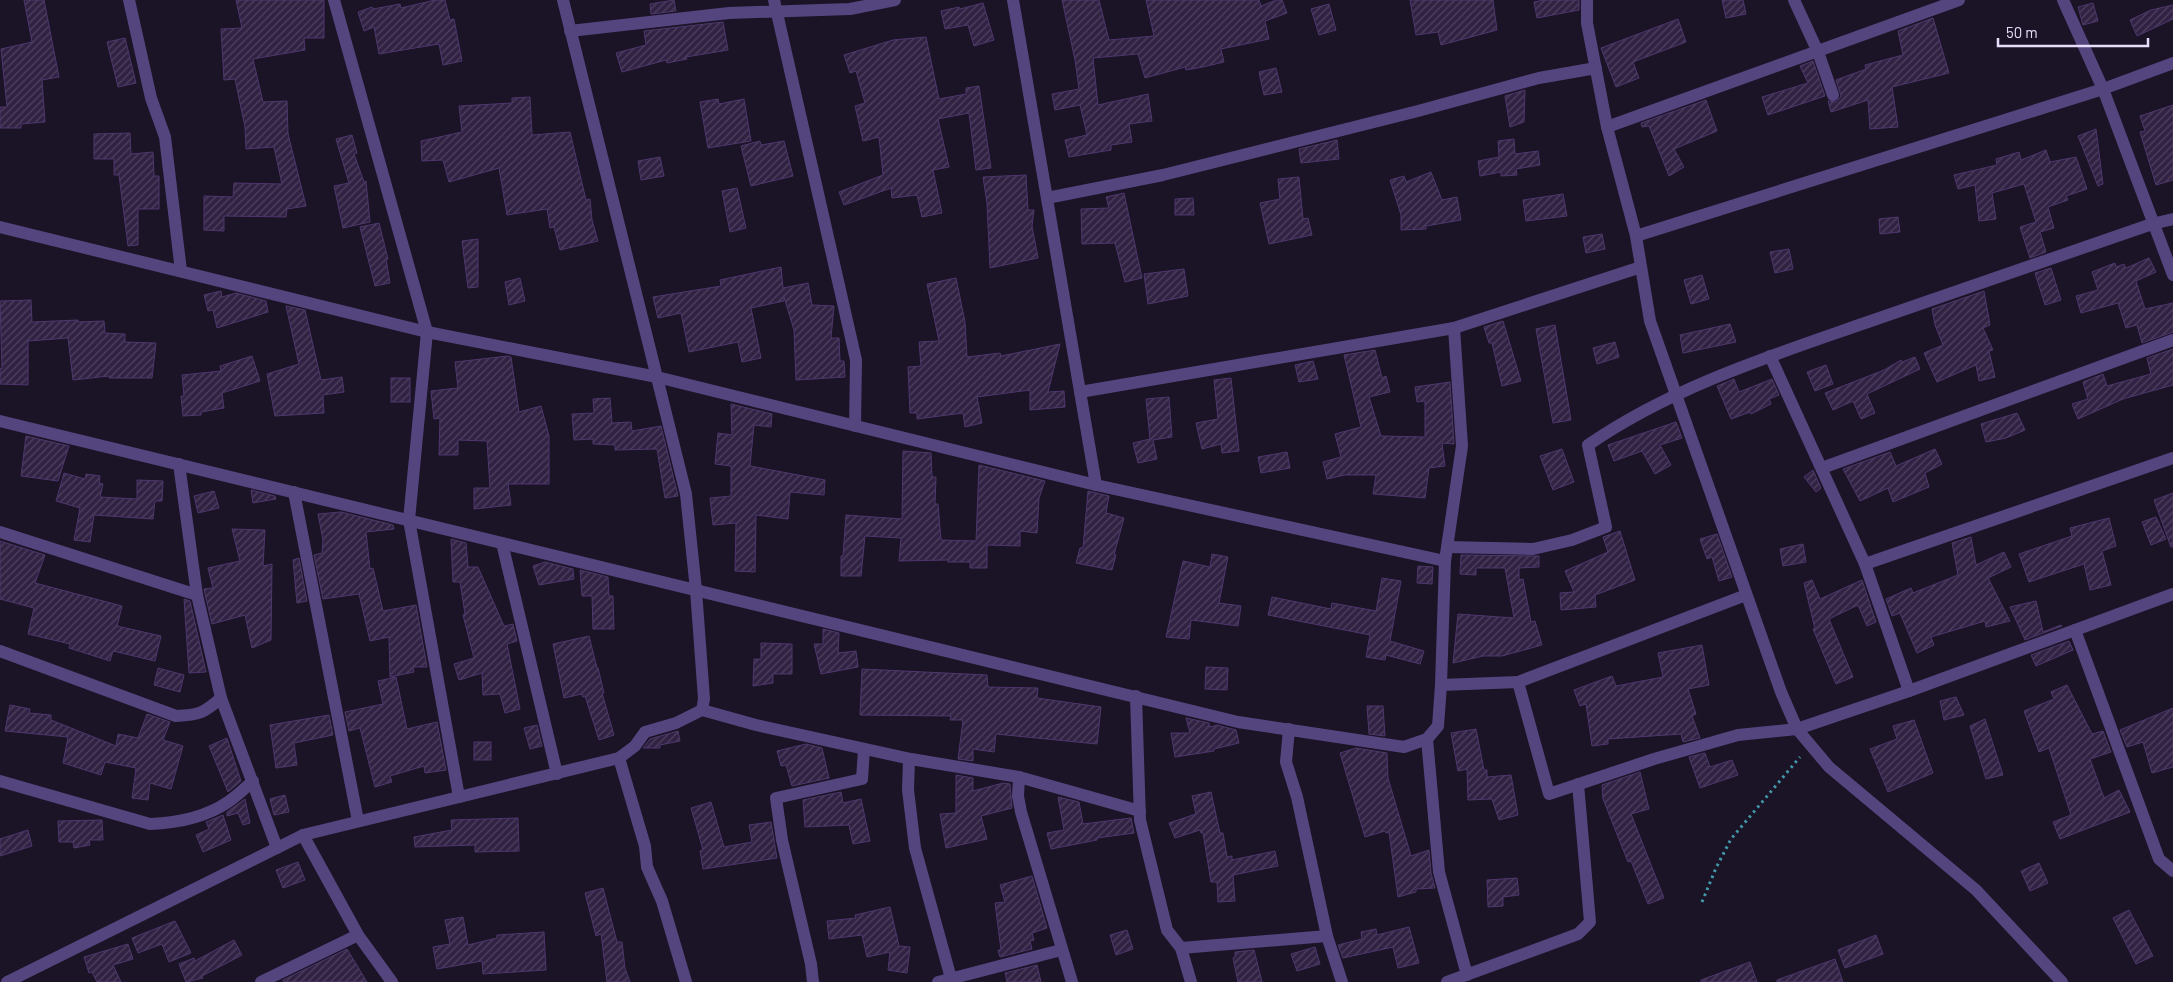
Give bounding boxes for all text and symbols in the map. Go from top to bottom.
scale bar [1998,15,2148,47]
text: 50 m [2006,23,2038,41]

